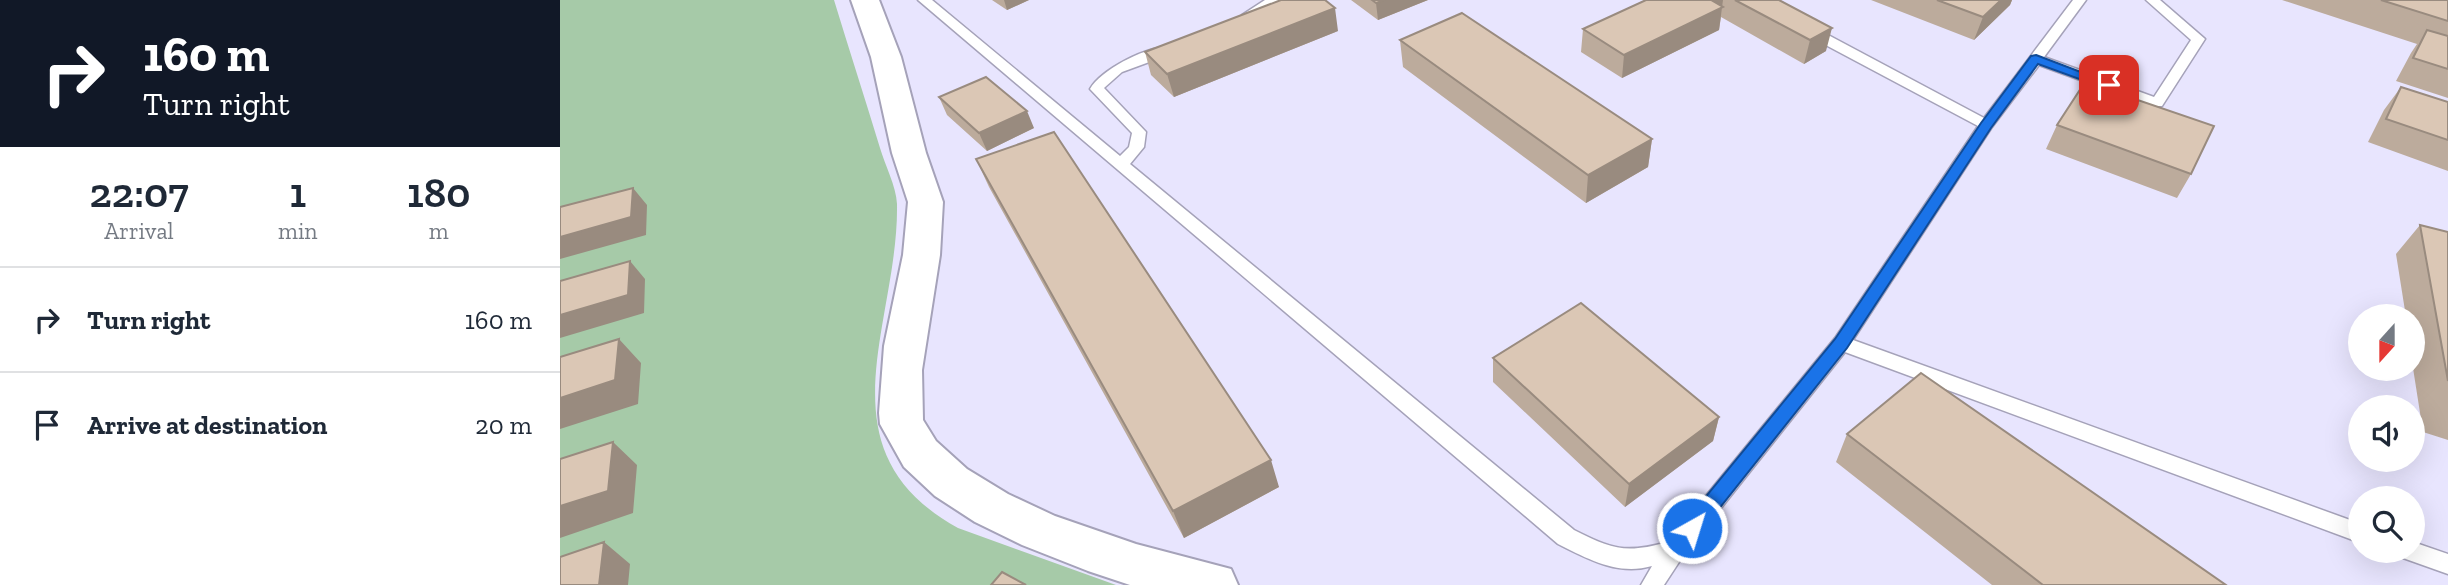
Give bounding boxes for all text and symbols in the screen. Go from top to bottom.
text: 160 m [143,25,269,84]
icon: right [28,28,119,119]
pin [2079,55,2139,115]
icon: arrive [2090,66,2128,104]
text: Turn right [143,85,290,123]
text: 22:07 [89,167,189,218]
text: 1 [289,167,306,218]
text: 180 [407,167,470,218]
text: Arrival [104,217,174,245]
text: min [278,217,318,245]
text: m [429,217,449,245]
icon: right [28,301,66,339]
text: Turn right [87,304,210,336]
text: 160 m [465,304,532,336]
north arrow [2348,304,2426,382]
map controls [2348,304,2425,563]
button: sound [2348,395,2425,472]
icon: arrive [28,406,66,444]
text: Arrive at destination [87,409,327,441]
text: 20 m [475,409,532,441]
button: search [2348,486,2425,563]
position arrow [1655,491,1729,565]

